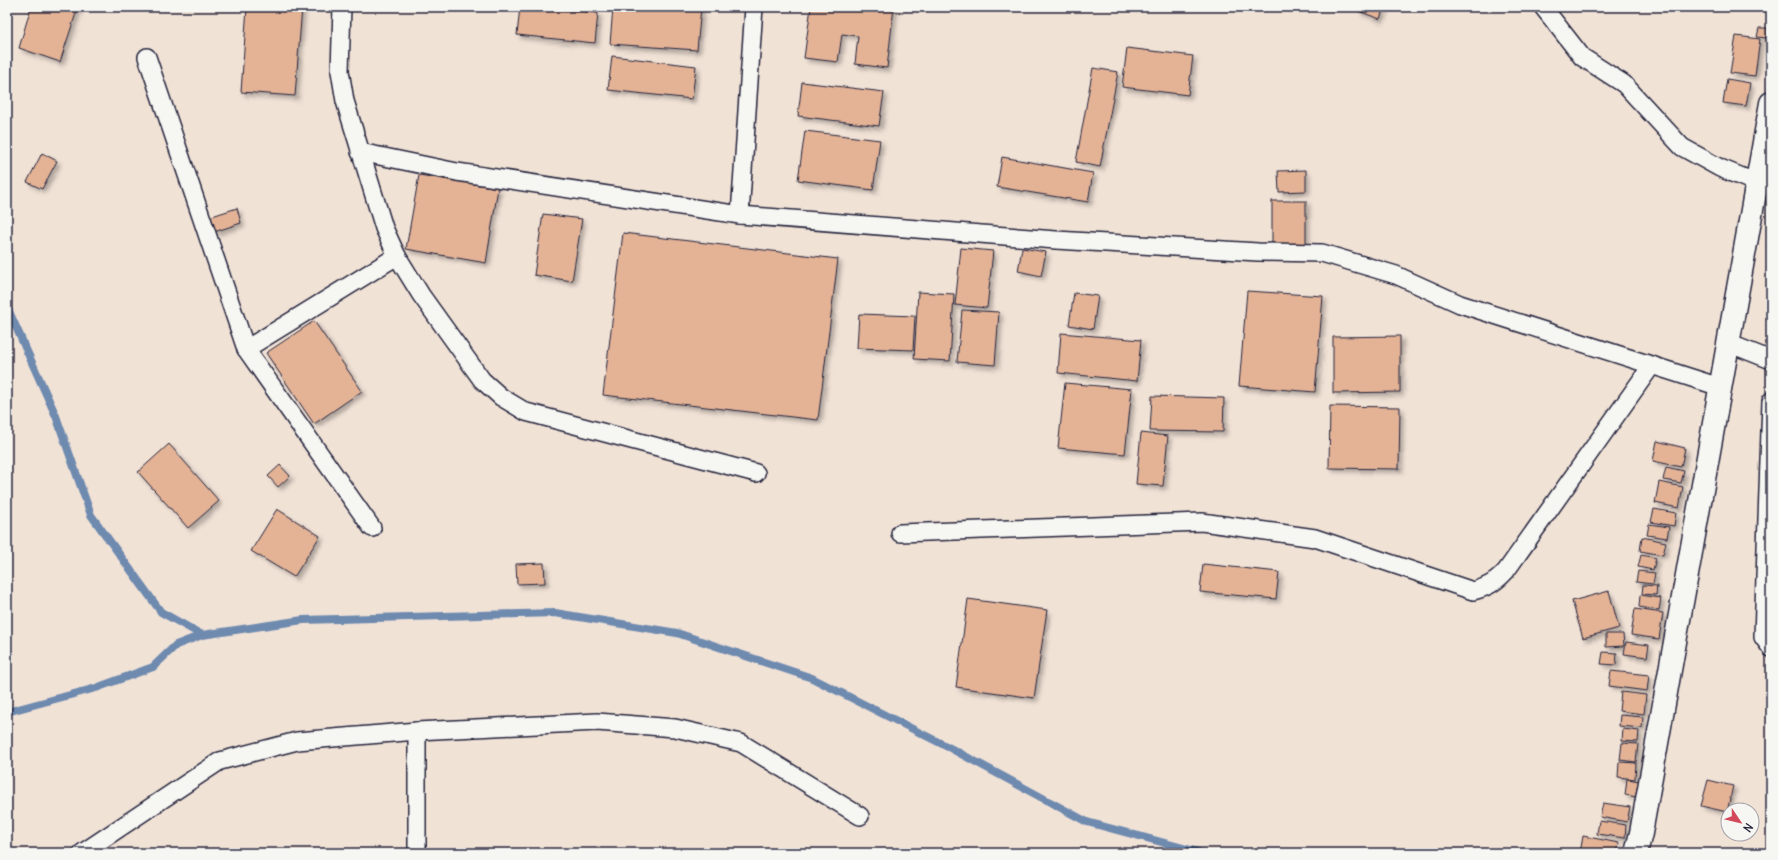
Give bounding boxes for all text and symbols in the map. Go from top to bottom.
north arrow [1720,802,1760,842]
text: N [1740,821,1756,835]

